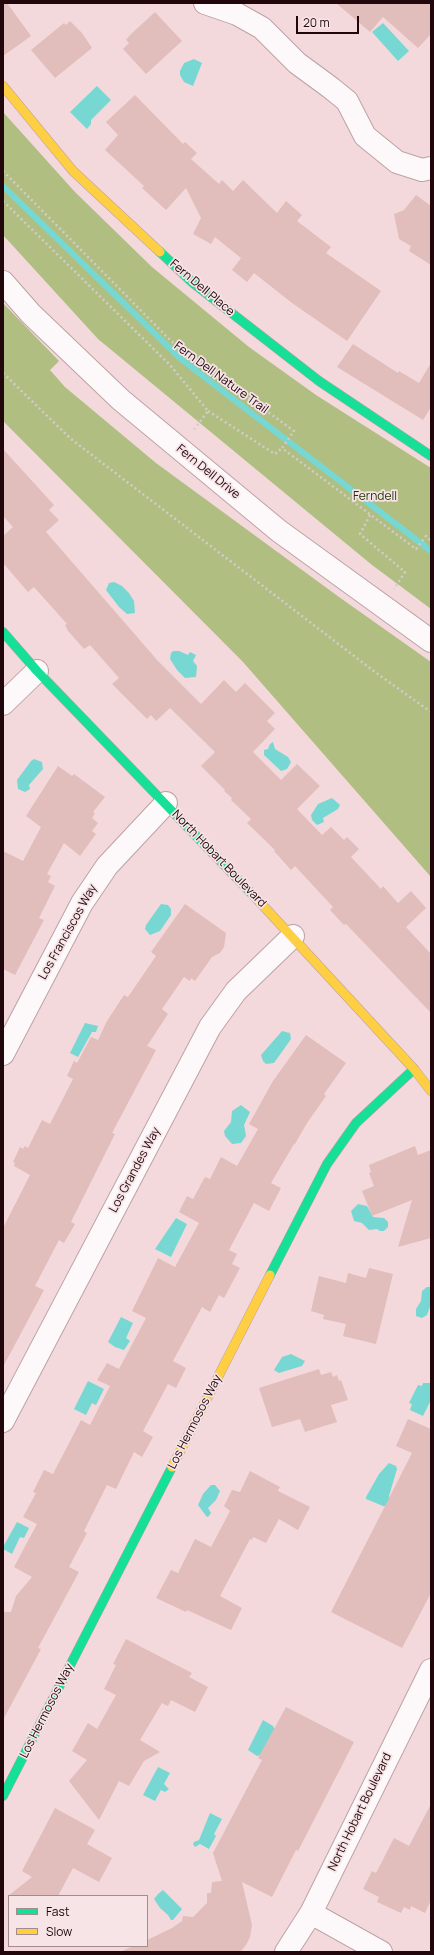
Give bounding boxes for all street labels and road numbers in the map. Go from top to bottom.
street label: Fern Dell Place [167,257,237,319]
street label: Fern Dell Nature Trail [171,339,271,417]
street label: Fern Dell Drive [173,442,243,502]
street label: North Hobart Boulevard [169,807,269,911]
street label: Los Franciscos Way [36,882,100,982]
street label: Los Grandes Way [107,1125,163,1215]
street label: Los Hermosos Way [165,1372,225,1472]
street label: Los Hermosos Way [17,1661,77,1761]
street label: North Hobart Boulevard [325,1751,395,1873]

